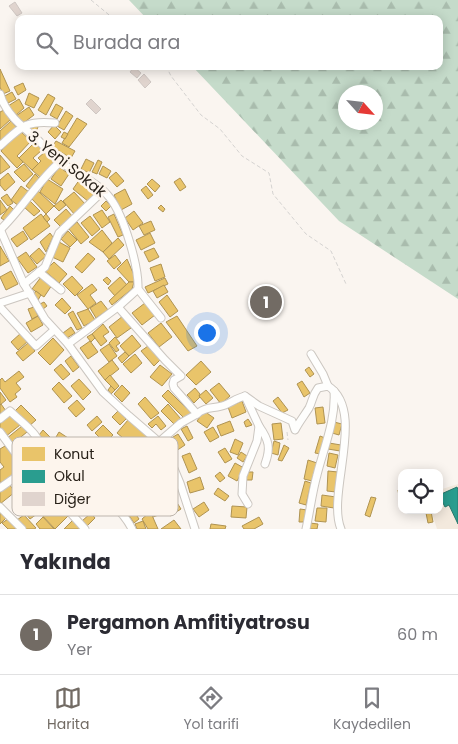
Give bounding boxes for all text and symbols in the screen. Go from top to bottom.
search box [15,15,443,70]
icon: search [33,29,61,57]
text: Burada ara [73,29,180,56]
north arrow [338,85,383,130]
street label: 3. Yeni Sokak [24,125,111,202]
pin: 1 [250,283,282,321]
your location [194,320,220,346]
legend [12,437,178,516]
text: Konut [54,444,94,464]
text: Okul [54,466,85,486]
map controls [398,469,443,514]
button: locate [398,469,443,514]
text: Diğer [54,489,91,509]
text: Yakında [20,547,111,576]
text: Pergamon Amfitiyatrosu [67,609,310,636]
text: 1 [33,623,39,646]
text: 60 m [397,623,438,646]
text: Yer [67,638,92,661]
tab: Harita [47,684,89,735]
tab: Yol tarifi [183,684,239,735]
tab: Kaydedilen [333,684,411,735]

